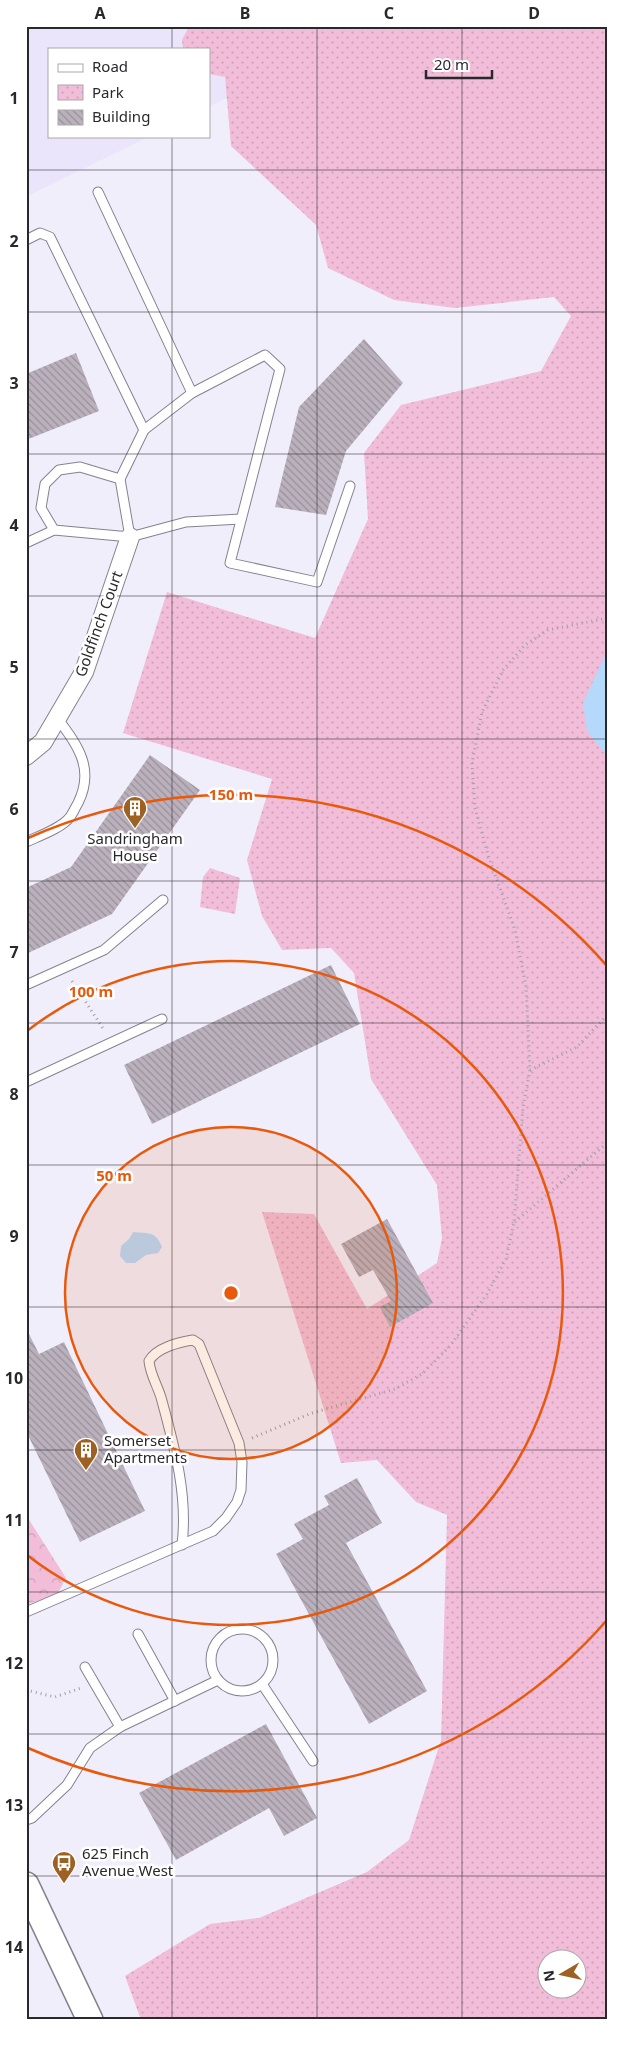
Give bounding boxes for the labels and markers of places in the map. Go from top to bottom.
building icon: Sandringham House [122,795,148,829]
place label: Sandringham House [87,828,183,865]
centre of rings [222,1284,240,1302]
place label: Somerset Apartments [104,1430,187,1467]
building icon: Somerset Apartments [73,1437,99,1471]
place label: 625 Finch Avenue West [82,1843,174,1880]
bus stop icon: 625 Finch Avenue West [51,1850,77,1884]

